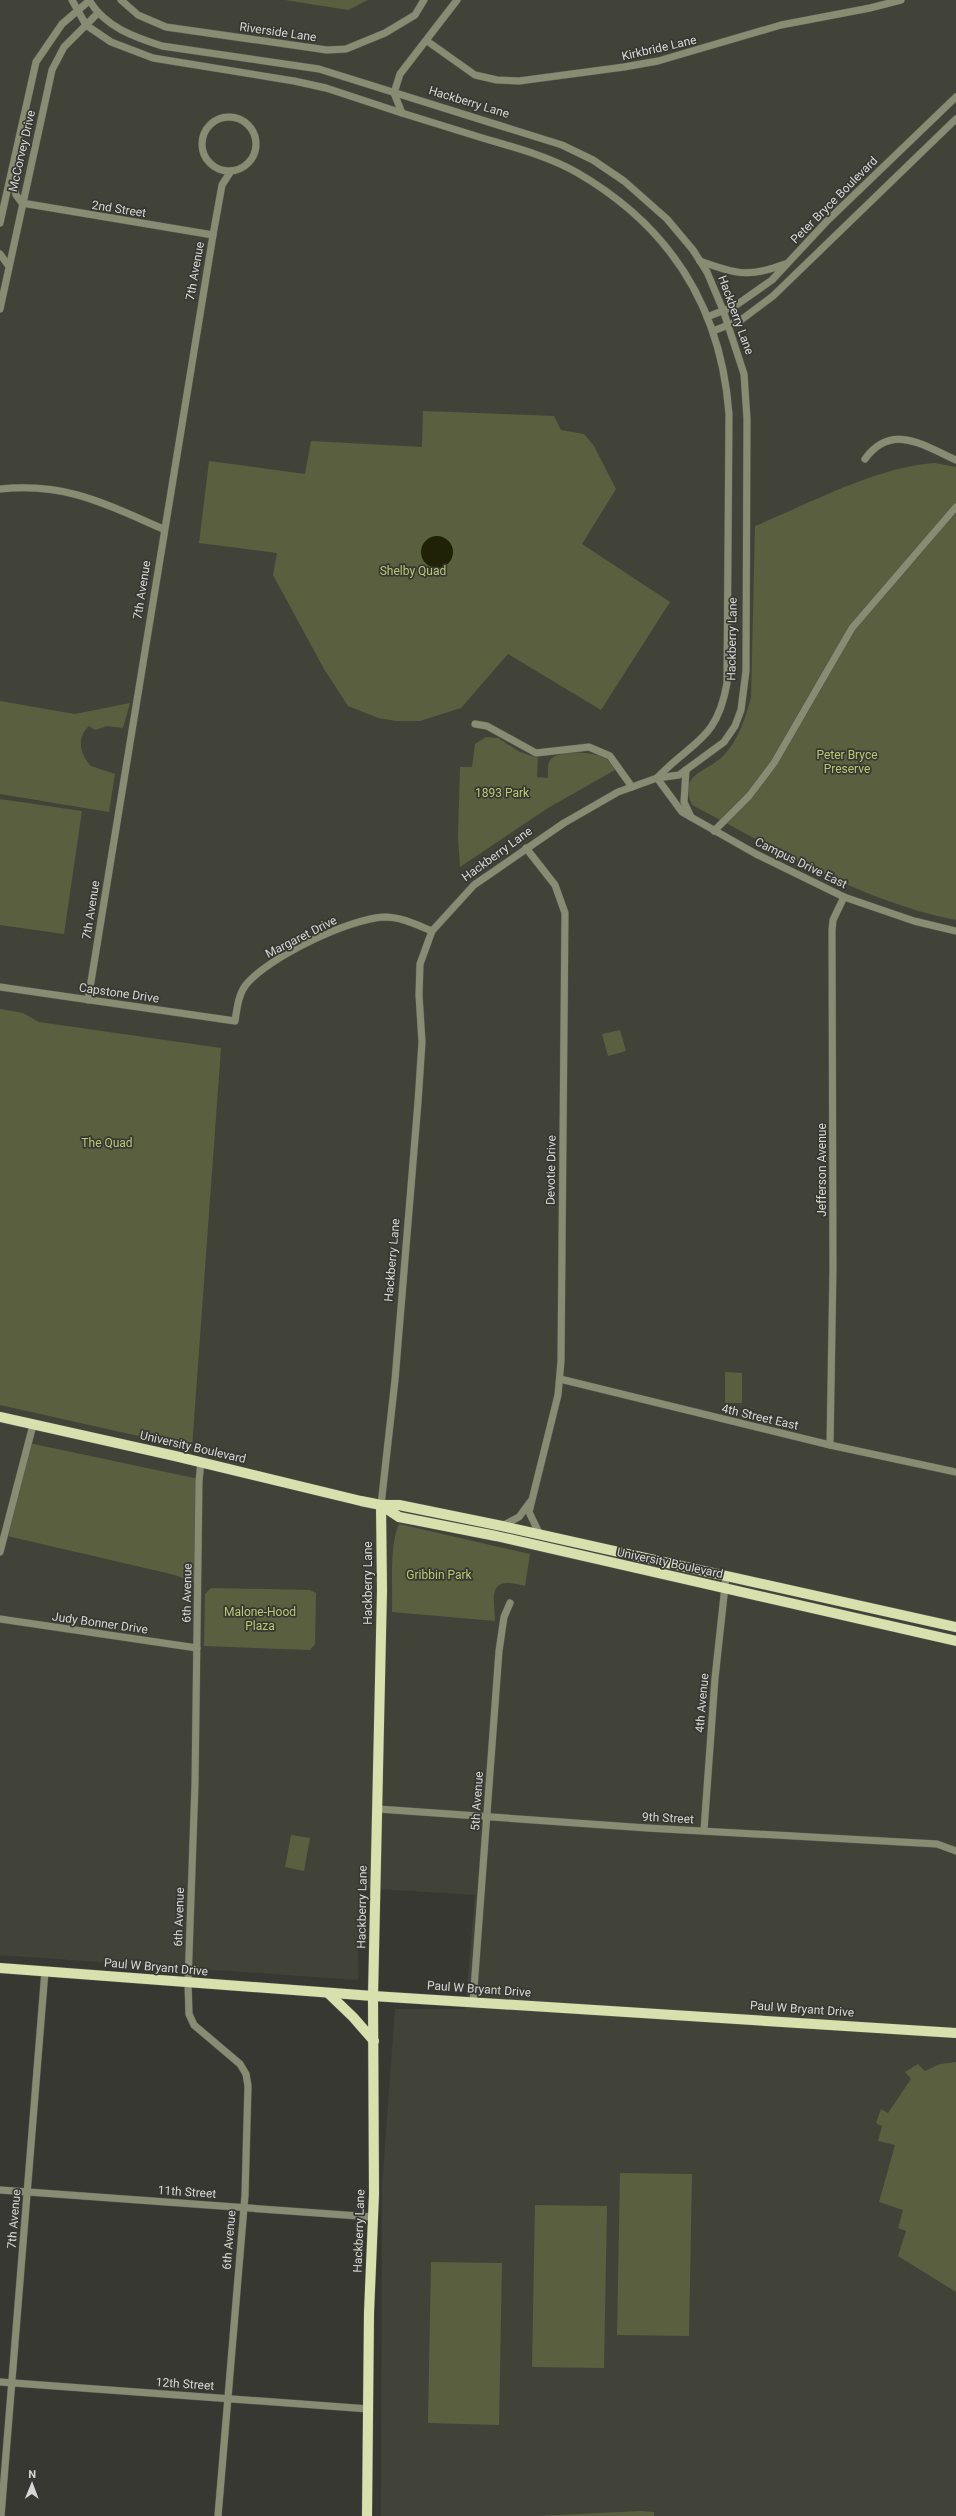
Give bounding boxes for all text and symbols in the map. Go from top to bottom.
street label: Riverside Lane [239,20,317,44]
street label: Kirkbride Lane [620,33,698,63]
street label: Hackberry Lane [427,83,511,121]
street label: McCorvey Drive [6,109,38,193]
street label: Peter Bryce Boulevard [788,154,880,246]
street label: 2nd Street [91,198,147,220]
street label: 7th Avenue [183,240,207,302]
street label: Hackberry Lane [715,273,757,357]
street label: 7th Avenue [130,560,154,620]
park label: Shelby Quad [380,564,446,578]
street label: Hackberry Lane [724,597,740,681]
park label: Peter Bryce Preserve [816,748,878,776]
park label: 1893 Park [475,786,530,800]
street label: Hackberry Lane [459,824,535,884]
street label: Campus Drive East [753,835,849,891]
street label: 7th Avenue [79,880,103,940]
street label: Margaret Drive [263,913,339,961]
street label: Capstone Drive [78,980,160,1006]
street label: Jefferson Avenue [815,1123,829,1217]
street label: Devotie Drive [543,1135,559,1205]
park label: The Quad [81,1136,133,1150]
street label: Hackberry Lane [381,1218,403,1302]
street label: 4th Street East [720,1401,800,1433]
street label: University Boulevard [139,1428,247,1466]
street label: Hackberry Lane [361,1541,375,1625]
street label: University Boulevard [616,1545,724,1581]
street label: 6th Avenue [179,1563,195,1623]
park label: Gribbin Park [406,1568,473,1582]
park label: Malone-Hood Plaza [224,1605,296,1633]
street label: Judy Bonner Drive [51,1609,149,1637]
street label: 4th Avenue [692,1673,712,1733]
street label: 5th Avenue [468,1771,486,1831]
street label: 9th Street [642,1810,694,1826]
street label: Hackberry Lane [354,1865,370,1949]
street label: 6th Avenue [171,1887,187,1947]
street label: Paul W Bryant Drive [103,1955,209,1979]
street label: Paul W Bryant Drive [426,1978,532,2000]
street label: Paul W Bryant Drive [749,1998,855,2020]
street label: 11th Street [157,2183,217,2201]
street label: 7th Avenue [4,2189,24,2249]
street label: Hackberry Lane [351,2189,367,2273]
street label: 6th Avenue [219,2210,239,2270]
street label: 12th Street [155,2375,215,2393]
north arrow [12,2464,52,2504]
text: N [28,2468,36,2481]

